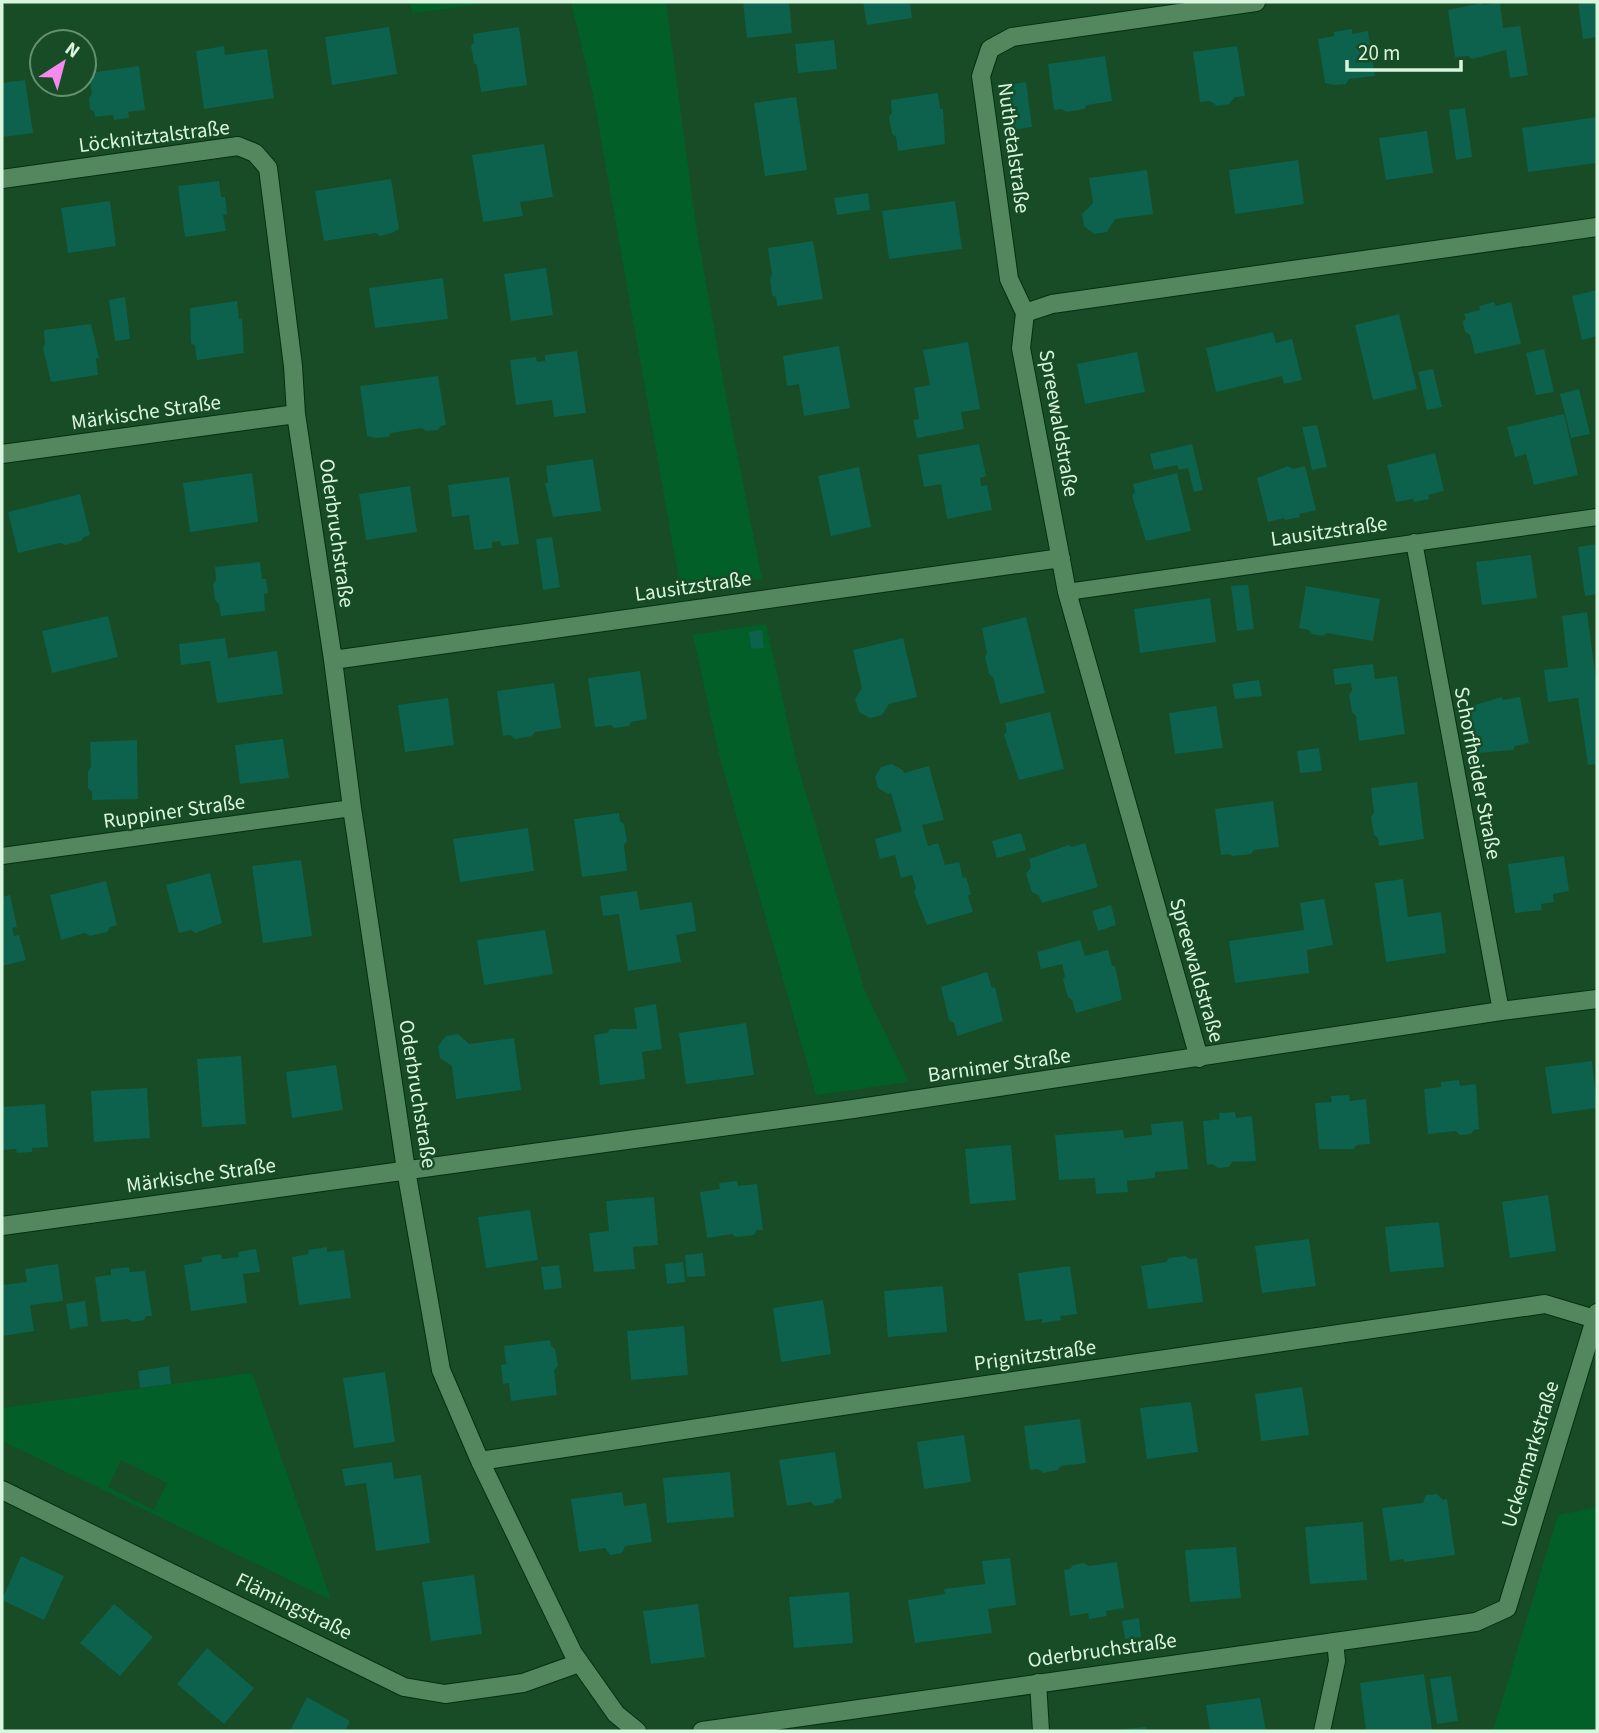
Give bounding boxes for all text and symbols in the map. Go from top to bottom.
north arrow [28,28,98,98]
scale bar [1347,28,1461,72]
text: N [59,36,85,65]
text: 20 m [1358,38,1400,68]
street label: Nuthetalstraße [990,81,1038,215]
street label: Löcknitztalstraße [77,112,231,160]
street label: Spreewaldstraße [1031,347,1087,499]
street label: Märkische Straße [69,387,223,437]
street label: Oderbruchstraße [312,457,362,609]
street label: Lausitzstraße [1269,508,1389,554]
street label: Lausitzstraße [633,563,753,609]
street label: Schorfheider Straße [1447,684,1509,862]
street label: Ruppiner Straße [101,786,247,836]
street label: Spreewaldstraße [1162,894,1232,1046]
street label: Oderbruchstraße [391,1018,445,1170]
street label: Barnimer Straße [926,1040,1072,1090]
street label: Märkische Straße [124,1150,278,1200]
street label: Prignitzstraße [972,1332,1098,1378]
street label: Uckermarkstraße [1493,1377,1567,1531]
street label: Flämingstraße [231,1565,357,1647]
street label: Oderbruchstraße [1026,1625,1178,1675]

